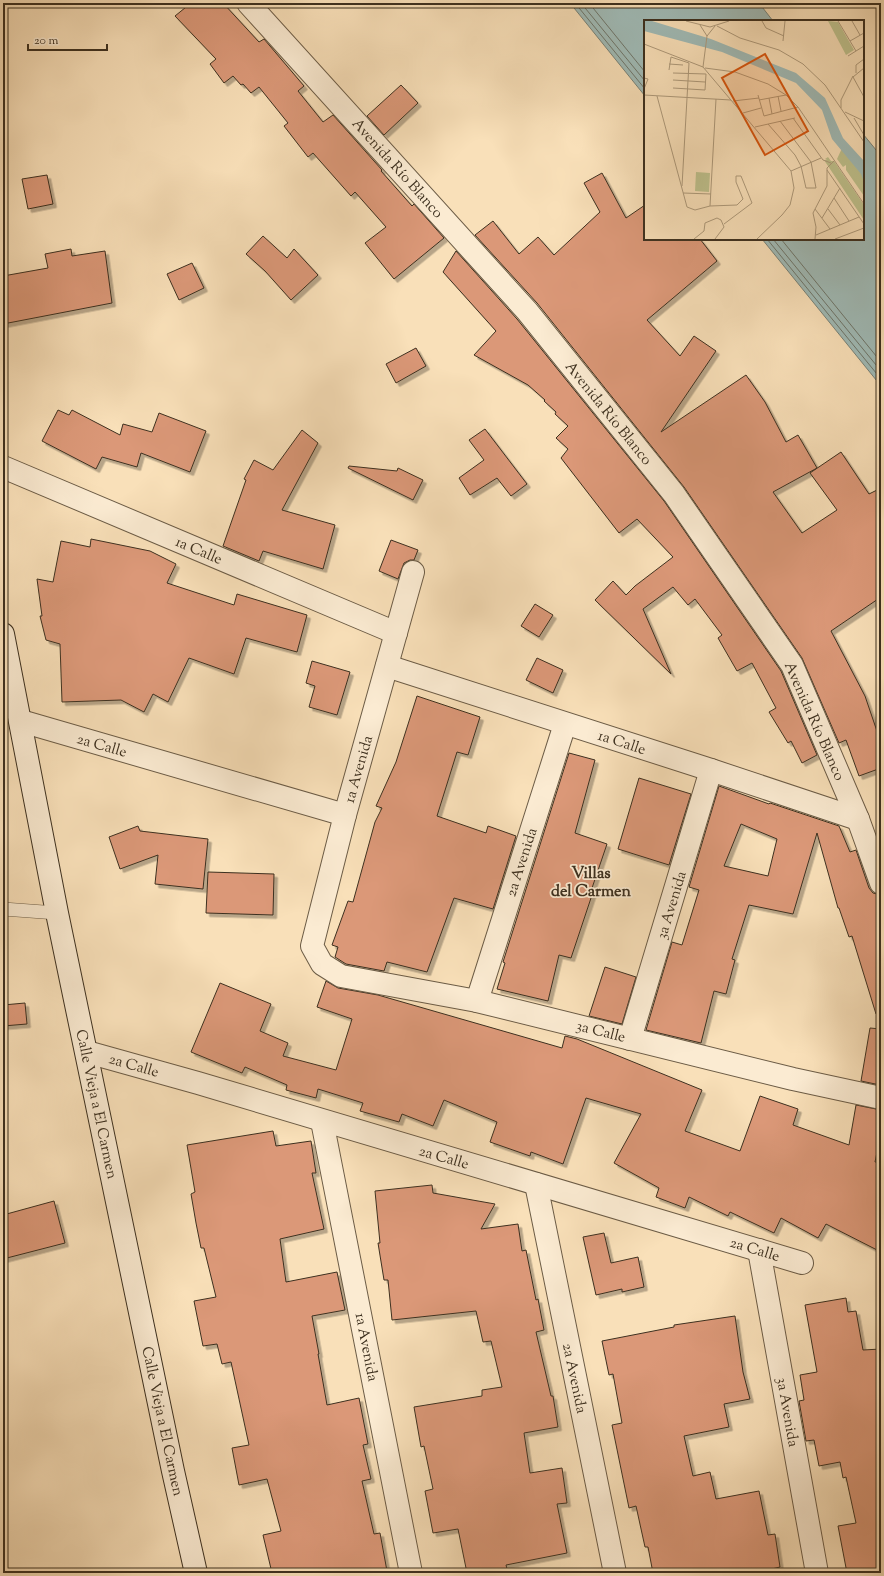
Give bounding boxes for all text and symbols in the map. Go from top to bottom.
inset map [644,20,864,240]
scale bar [28,26,107,52]
text: 20 m [34,32,59,50]
street label: Avenida Río Blanco [346,114,447,224]
street label: Avenida Río Blanco [559,358,656,470]
street label: 1a Calle [172,532,225,571]
street label: Avenida Río Blanco [778,659,849,784]
street label: 1a Calle [595,726,648,761]
street label: 2a Calle [74,729,129,764]
street label: 1a Avenida [340,733,379,806]
street label: 2a Avenida [501,825,543,900]
district label: Villas del Carmen [551,863,632,904]
street label: 3a Avenida [652,869,693,942]
street label: 3a Calle [574,1016,628,1049]
street label: Calle Vieja a El Carmen [69,1027,122,1181]
street label: 2a Calle [106,1049,161,1084]
street label: 2a Calle [416,1141,471,1176]
street label: 2a Calle [727,1233,782,1268]
street label: 1a Avenida [349,1311,382,1383]
street label: 2a Avenida [556,1341,591,1415]
street label: Calle Vieja a El Carmen [135,1344,188,1498]
street label: 3a Avenida [770,1376,803,1449]

